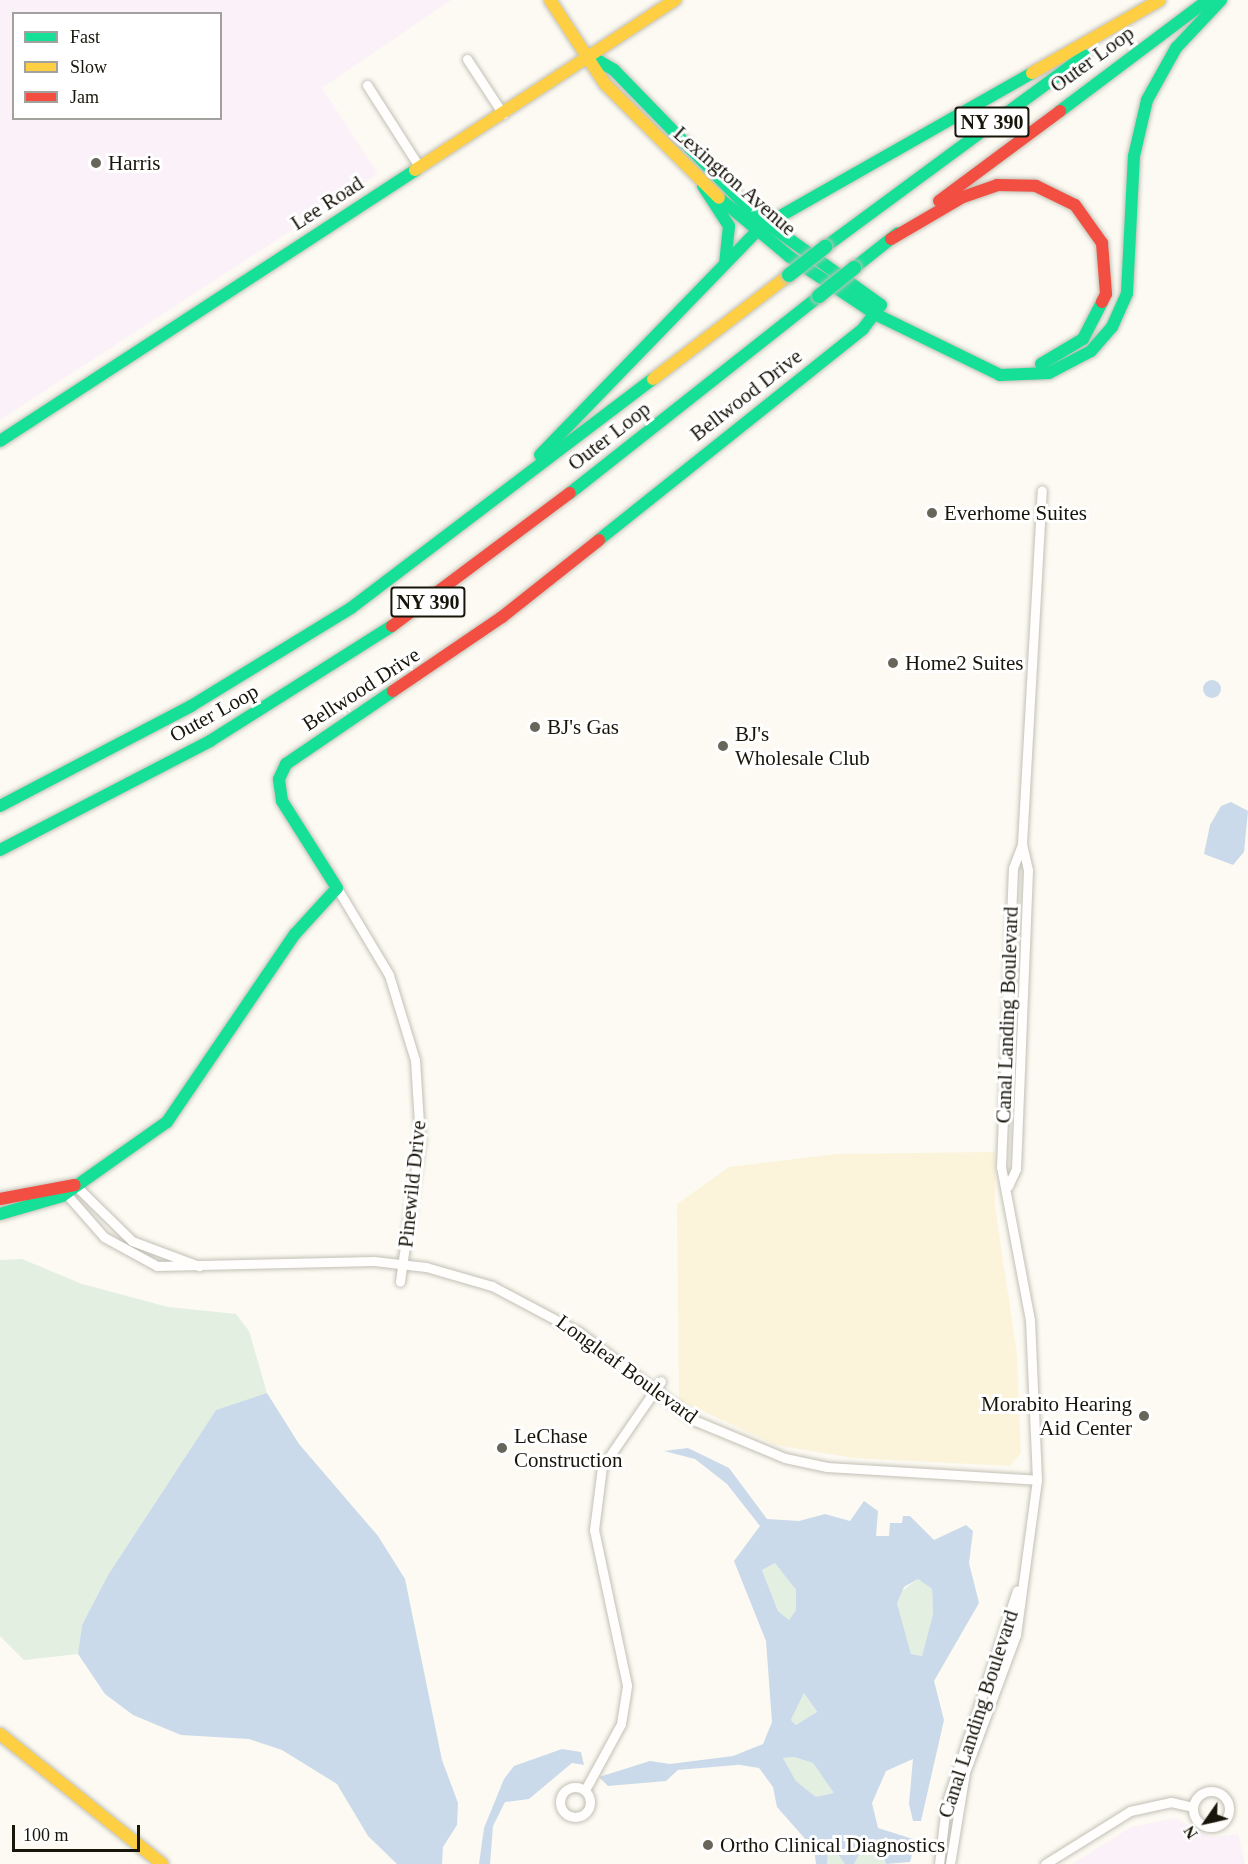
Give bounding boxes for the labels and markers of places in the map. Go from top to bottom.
place label: Harris [108,150,160,176]
marker: Harris [89,156,103,170]
place label: Everhome Suites [944,500,1087,526]
marker: Everhome Suites [925,506,939,520]
place label: Home2 Suites [905,650,1023,676]
marker: Home2 Suites [886,656,900,670]
place label: BJ's Gas [547,714,619,740]
marker: BJ's Gas [528,720,542,734]
place label: BJ's Wholesale Club [735,721,870,771]
marker: BJ's Wholesale Club [716,739,730,753]
place label: Morabito Hearing Aid Center [981,1391,1132,1441]
marker: Morabito Hearing Aid Center [1137,1409,1151,1423]
place label: LeChase Construction [514,1423,622,1473]
marker: LeChase Construction [495,1441,509,1455]
place label: Ortho Clinical Diagnostics [720,1832,945,1858]
marker: Ortho Clinical Diagnostics [701,1838,715,1852]

